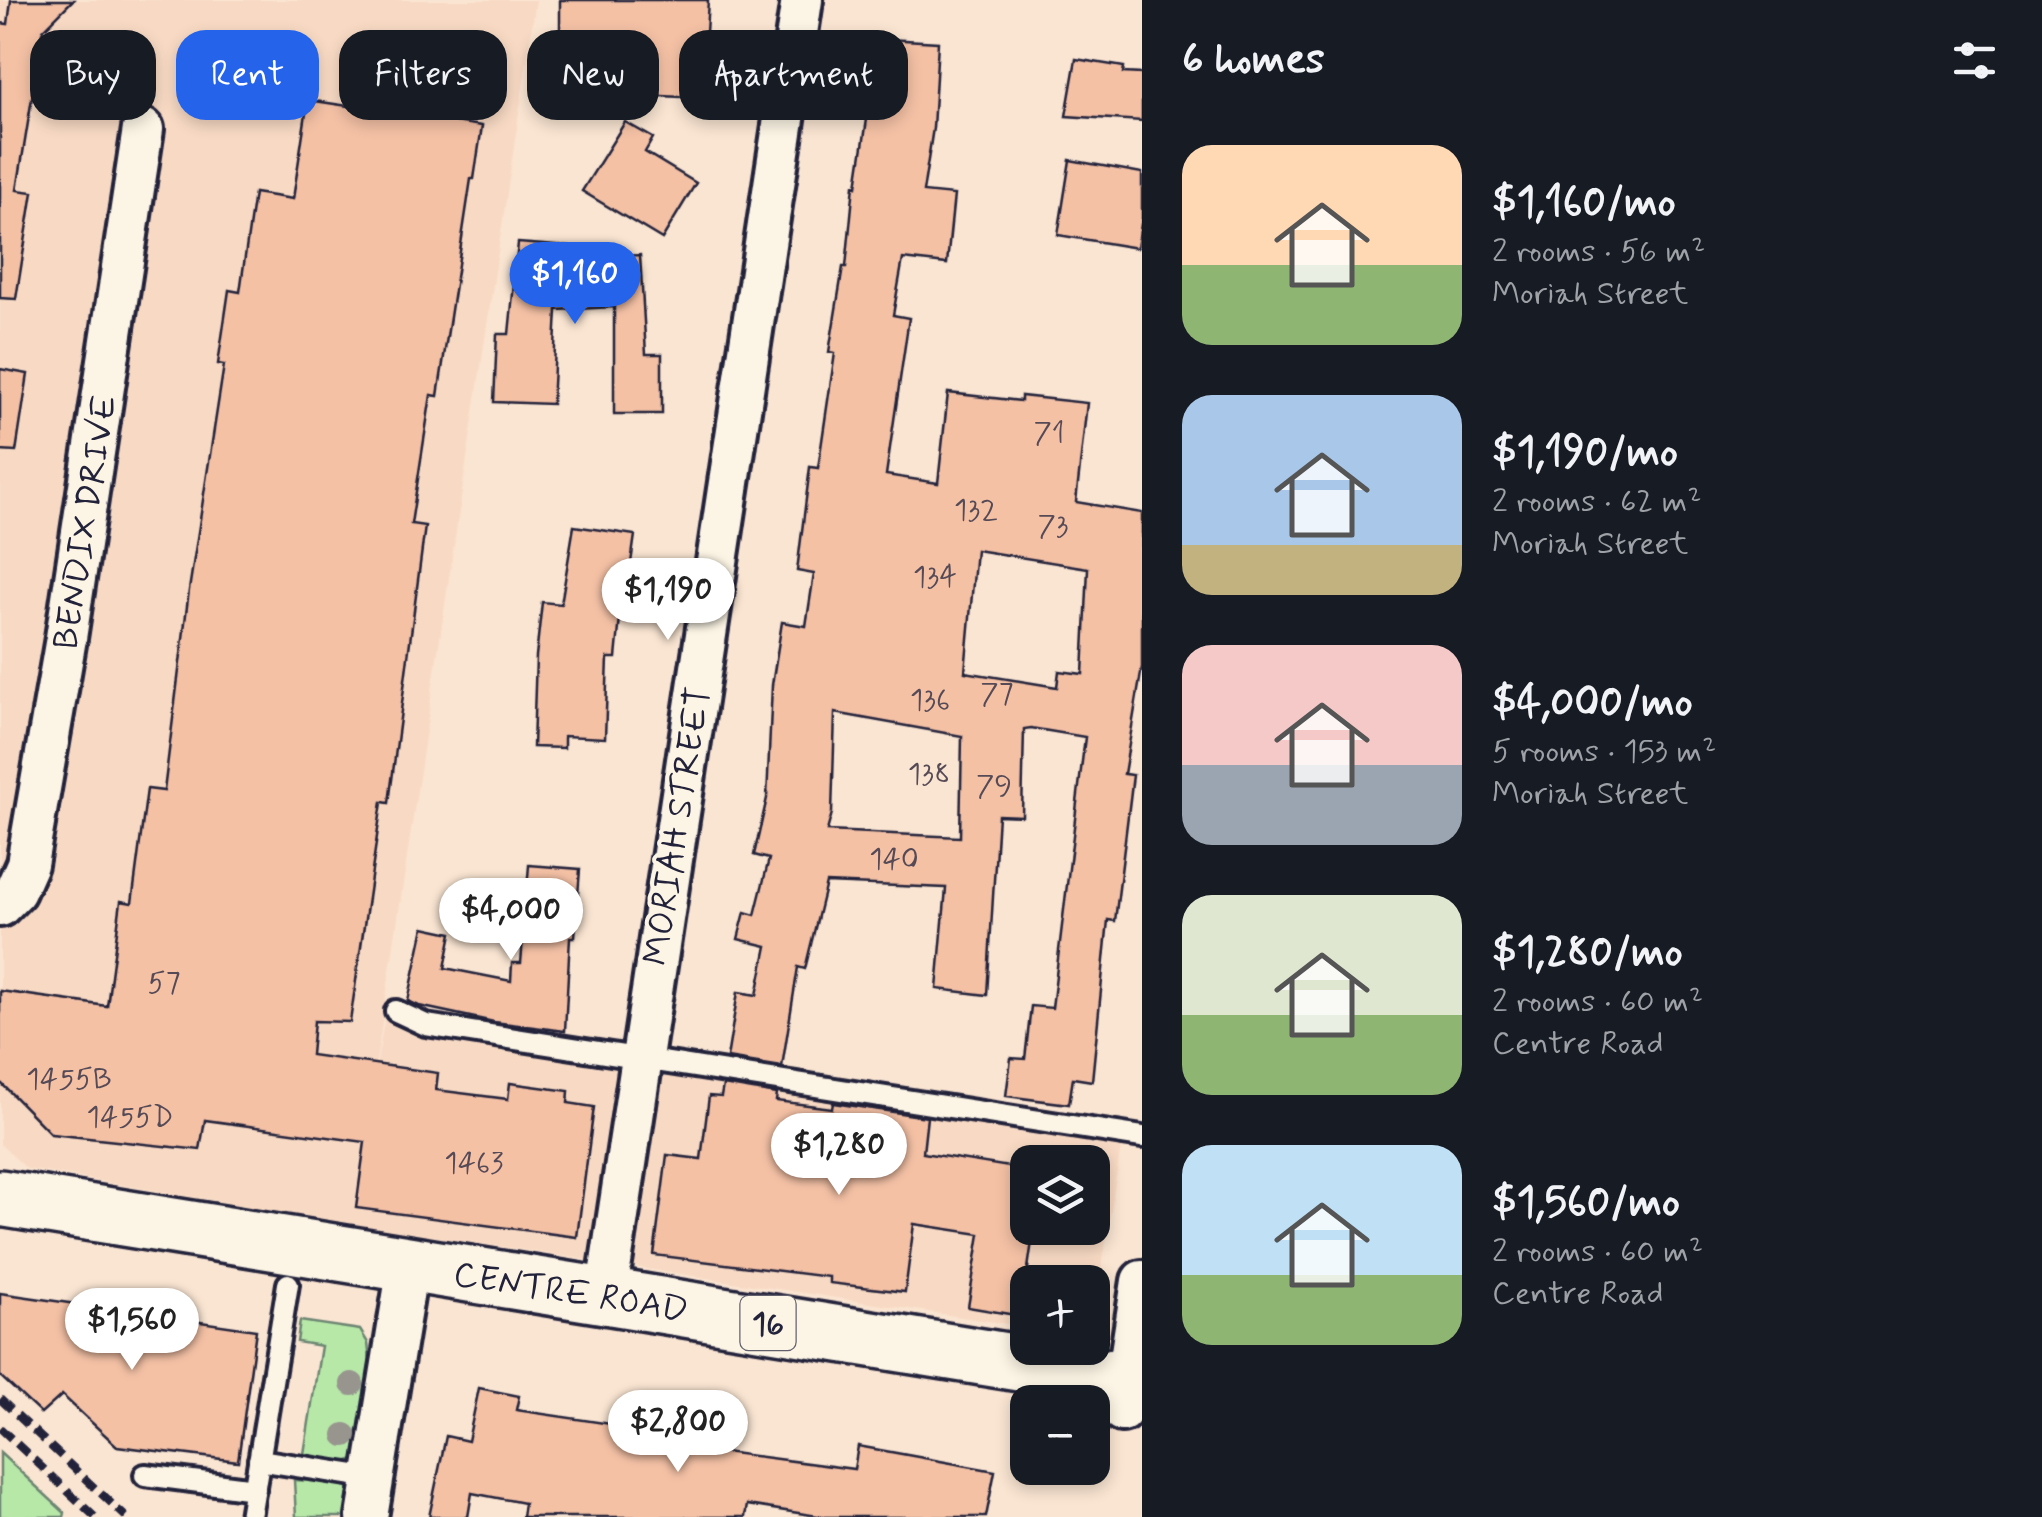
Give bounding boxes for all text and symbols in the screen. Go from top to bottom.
chip: Buy [30,30,156,120]
chip: Rent [176,30,319,120]
chip: Filters [339,30,507,120]
chip: New [527,30,659,120]
chip: Apartment [679,30,908,120]
text: 6 homes [1182,33,1325,88]
icon: filters [1947,33,2002,88]
text: $1,160/mo [1492,176,1676,231]
icon: home [1262,185,1382,305]
text: 2 rooms · 56 m² [1492,231,1705,273]
pin: $1,160 [494,242,656,327]
text: $1,160 [532,253,618,295]
text: Moriah Street [1492,273,1688,315]
street label: BENDIX DRIVE [43,392,129,653]
house number: 71 [1033,414,1065,453]
text: $1,190/mo [1492,426,1678,481]
icon: home [1262,435,1382,555]
text: 2 rooms · 62 m² [1492,481,1701,523]
house number: 132 [954,491,998,530]
house number: 73 [1038,507,1068,546]
text: Moriah Street [1492,523,1688,565]
pin: $1,190 [587,558,749,643]
house number: 134 [913,558,957,597]
text: $1,190 [624,569,712,611]
house number: 77 [980,675,1014,714]
text: $4,000/mo [1492,676,1693,731]
house number: 136 [910,681,950,720]
street label: MORIAH STREET [633,684,723,969]
icon: home [1262,685,1382,805]
text: 5 rooms · 153 m² [1492,731,1716,773]
house number: 138 [908,755,950,794]
house number: 79 [976,767,1012,806]
text: Moriah Street [1492,773,1688,815]
house number: 140 [869,840,919,879]
pin: $4,000 [430,878,592,963]
text: $4,000 [461,889,561,931]
text: $1,280/mo [1492,926,1683,981]
icon: home [1262,935,1382,1055]
house number: 57 [147,964,181,1003]
text: 2 rooms · 60 m² [1492,981,1703,1023]
text: Centre Road [1492,1023,1663,1065]
house number: 1455B [26,1060,112,1099]
house number: 1455D [87,1098,173,1137]
pin: $1,280 [758,1113,920,1198]
text: $1,280 [793,1124,885,1166]
house number: 1463 [444,1144,504,1183]
map controls [1010,1145,1110,1485]
button: layers [1010,1145,1110,1245]
text: $1,560/mo [1492,1176,1680,1231]
icon: home [1262,1185,1382,1305]
text: 2 rooms · 60 m² [1492,1231,1703,1273]
street label: CENTRE ROAD [450,1252,691,1334]
button: + [1010,1265,1110,1365]
text: Centre Road [1492,1273,1663,1315]
pin: $1,560 [51,1288,213,1373]
road number: 16 [740,1296,796,1350]
text: $1,560 [87,1299,177,1341]
button: − [1010,1385,1110,1485]
pin: $2,800 [597,1390,759,1475]
text: $2,800 [630,1401,726,1443]

